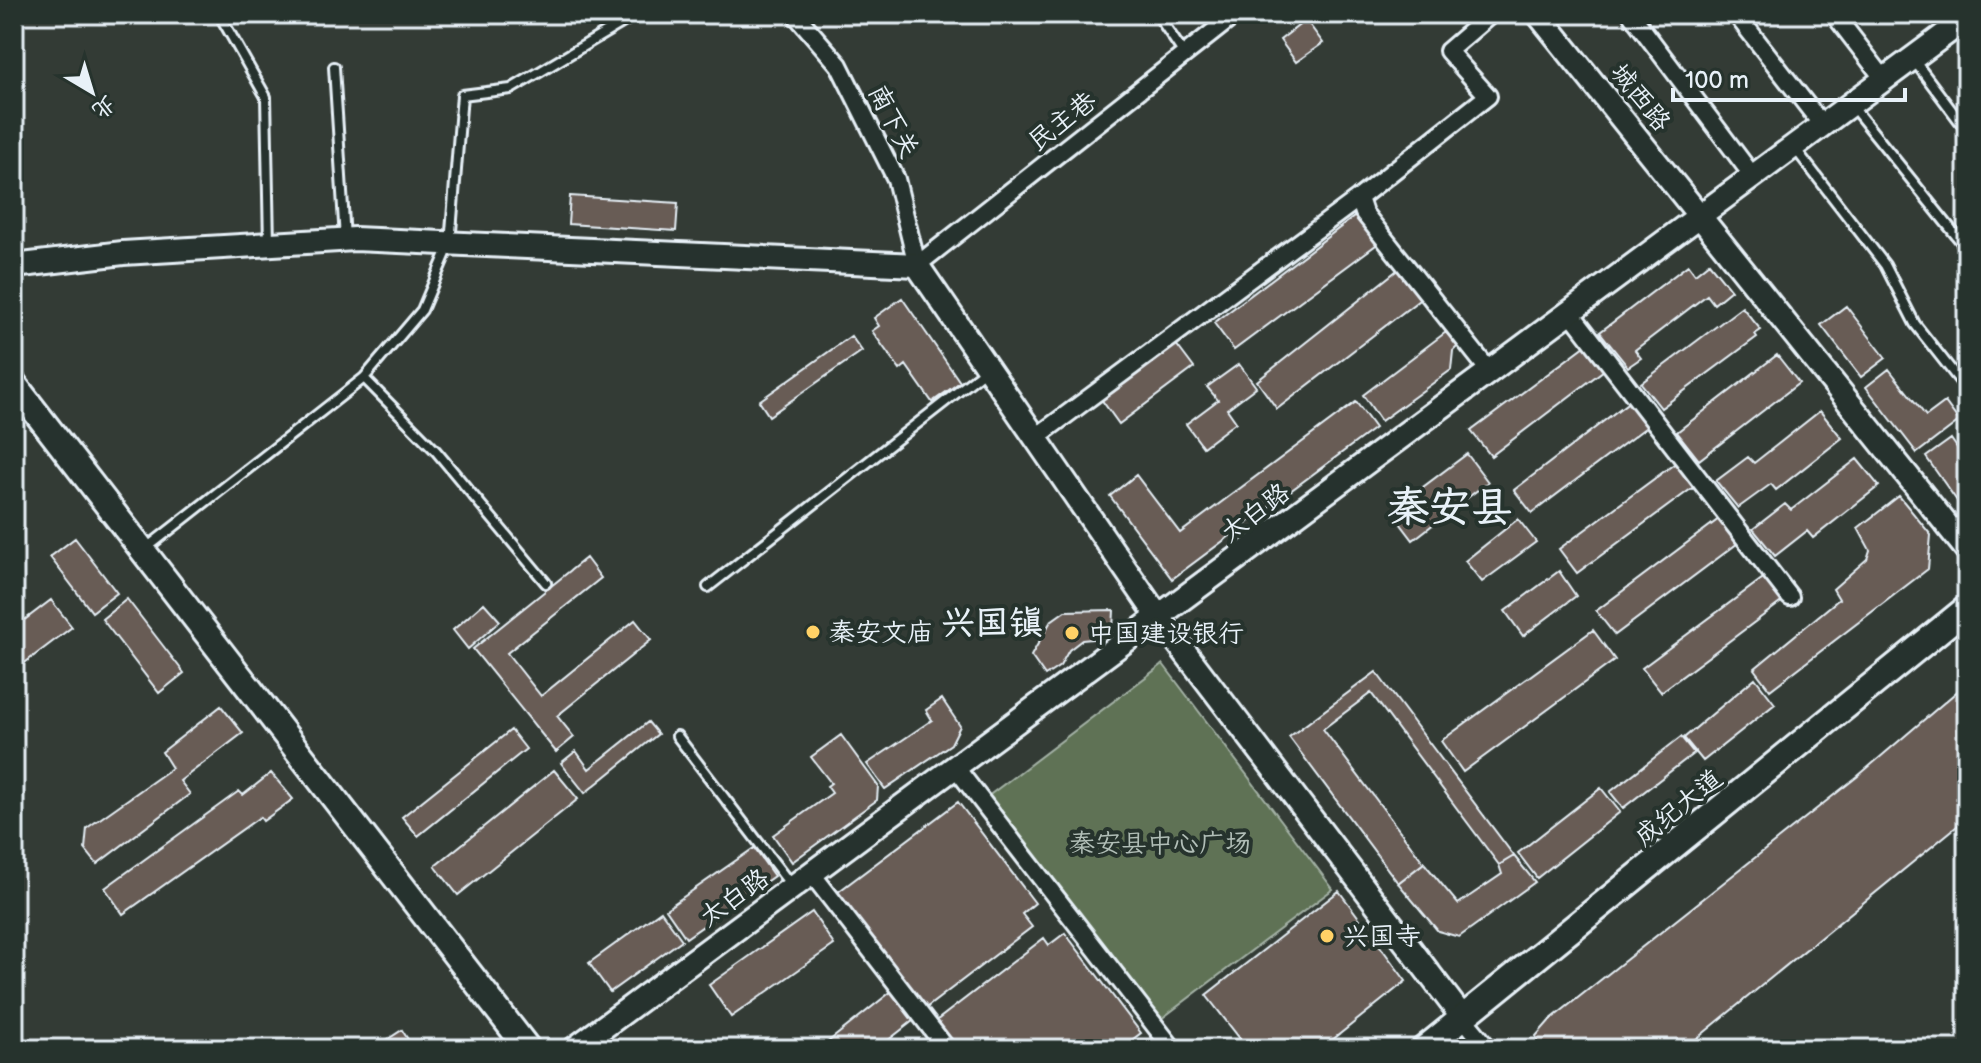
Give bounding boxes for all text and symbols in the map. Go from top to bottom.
north arrow [52,52,132,132]
scale bar [1673,52,1905,102]
street label: 城西路 [1603,58,1676,138]
text: 100 m [1685,66,1749,95]
street label: 南下关 [861,80,924,163]
street label: 民主巷 [1023,86,1103,158]
text: 北 [86,89,120,124]
street label: 太白路 [1215,477,1296,549]
district label: 秦安县 [1387,483,1513,534]
district label: 兴国镇 [941,603,1043,644]
place label: 秦安文庙 [829,618,933,649]
place label: 中国建设银行 [1088,619,1244,650]
marker: 秦安文庙 [804,623,822,641]
marker: 中国建设银行 [1063,624,1081,642]
street label: 成纪大道 [1629,763,1729,853]
park label: 秦安县中心广场 [1069,829,1251,860]
street label: 太白路 [694,863,776,934]
place label: 兴国寺 [1343,922,1421,953]
marker: 兴国寺 [1318,927,1336,945]

